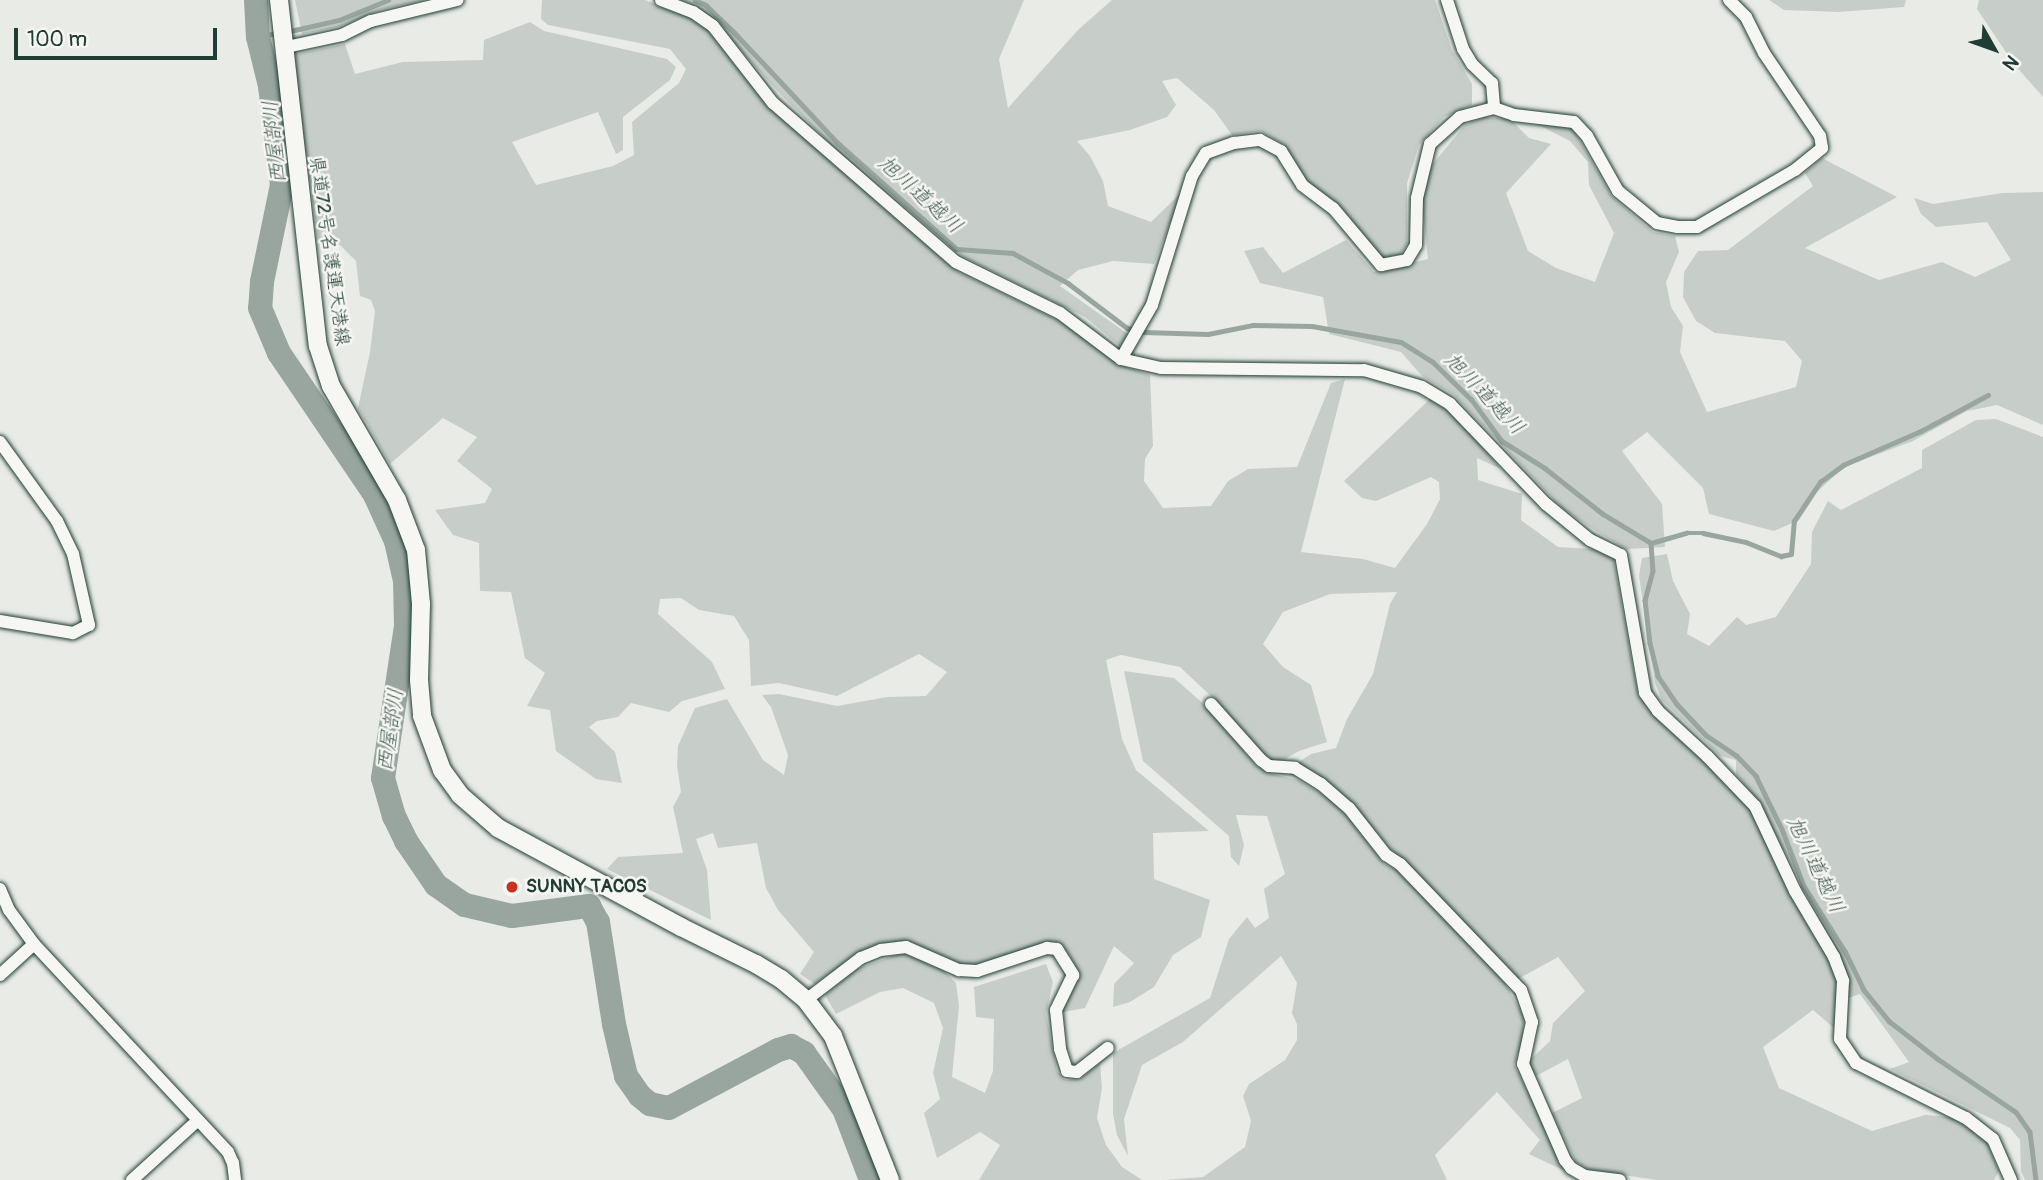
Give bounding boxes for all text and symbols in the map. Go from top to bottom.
scale bar [18,14,220,58]
north arrow [1959,14,2029,84]
text: 100 m [27,26,87,53]
text: N [1997,50,2023,75]
water label: 西屋部川 [258,99,292,185]
water label: 旭川道越川 [873,151,967,239]
street label: 県道72号名護運天港線 [304,155,354,347]
water label: 旭川道越川 [1438,347,1530,441]
water label: 西屋部川 [373,687,409,773]
water label: 旭川道越川 [1781,812,1849,918]
place label: SUNNY TACOS [526,876,647,898]
marker: SUNNY TACOS [504,879,520,895]

